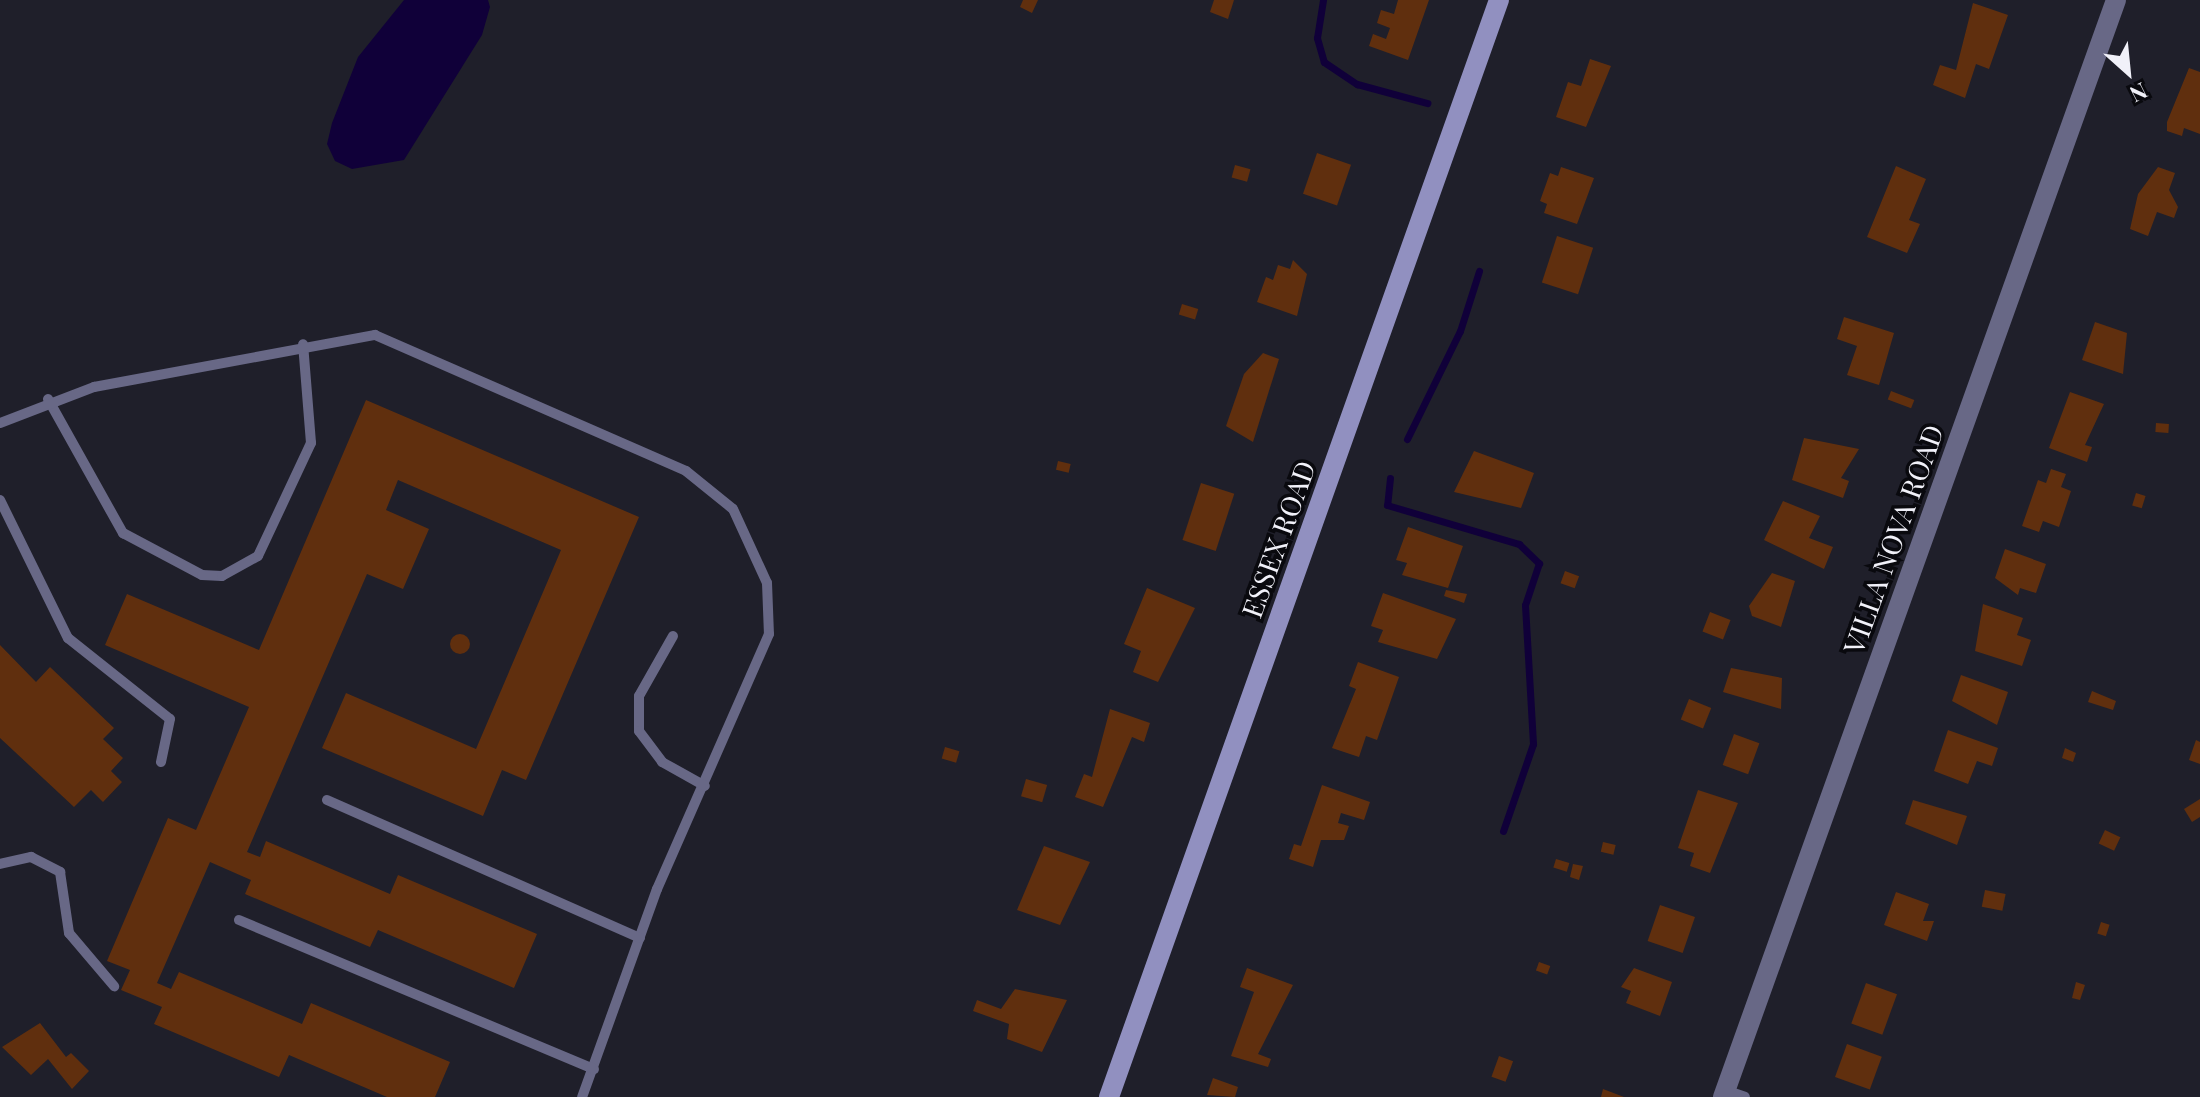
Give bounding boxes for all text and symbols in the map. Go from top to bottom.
north arrow [2088,32,2168,112]
text: N [2125,76,2153,110]
street label: VILLA NOVA ROAD [1836,420,1950,658]
street label: ESSEX ROAD [1234,456,1322,622]

